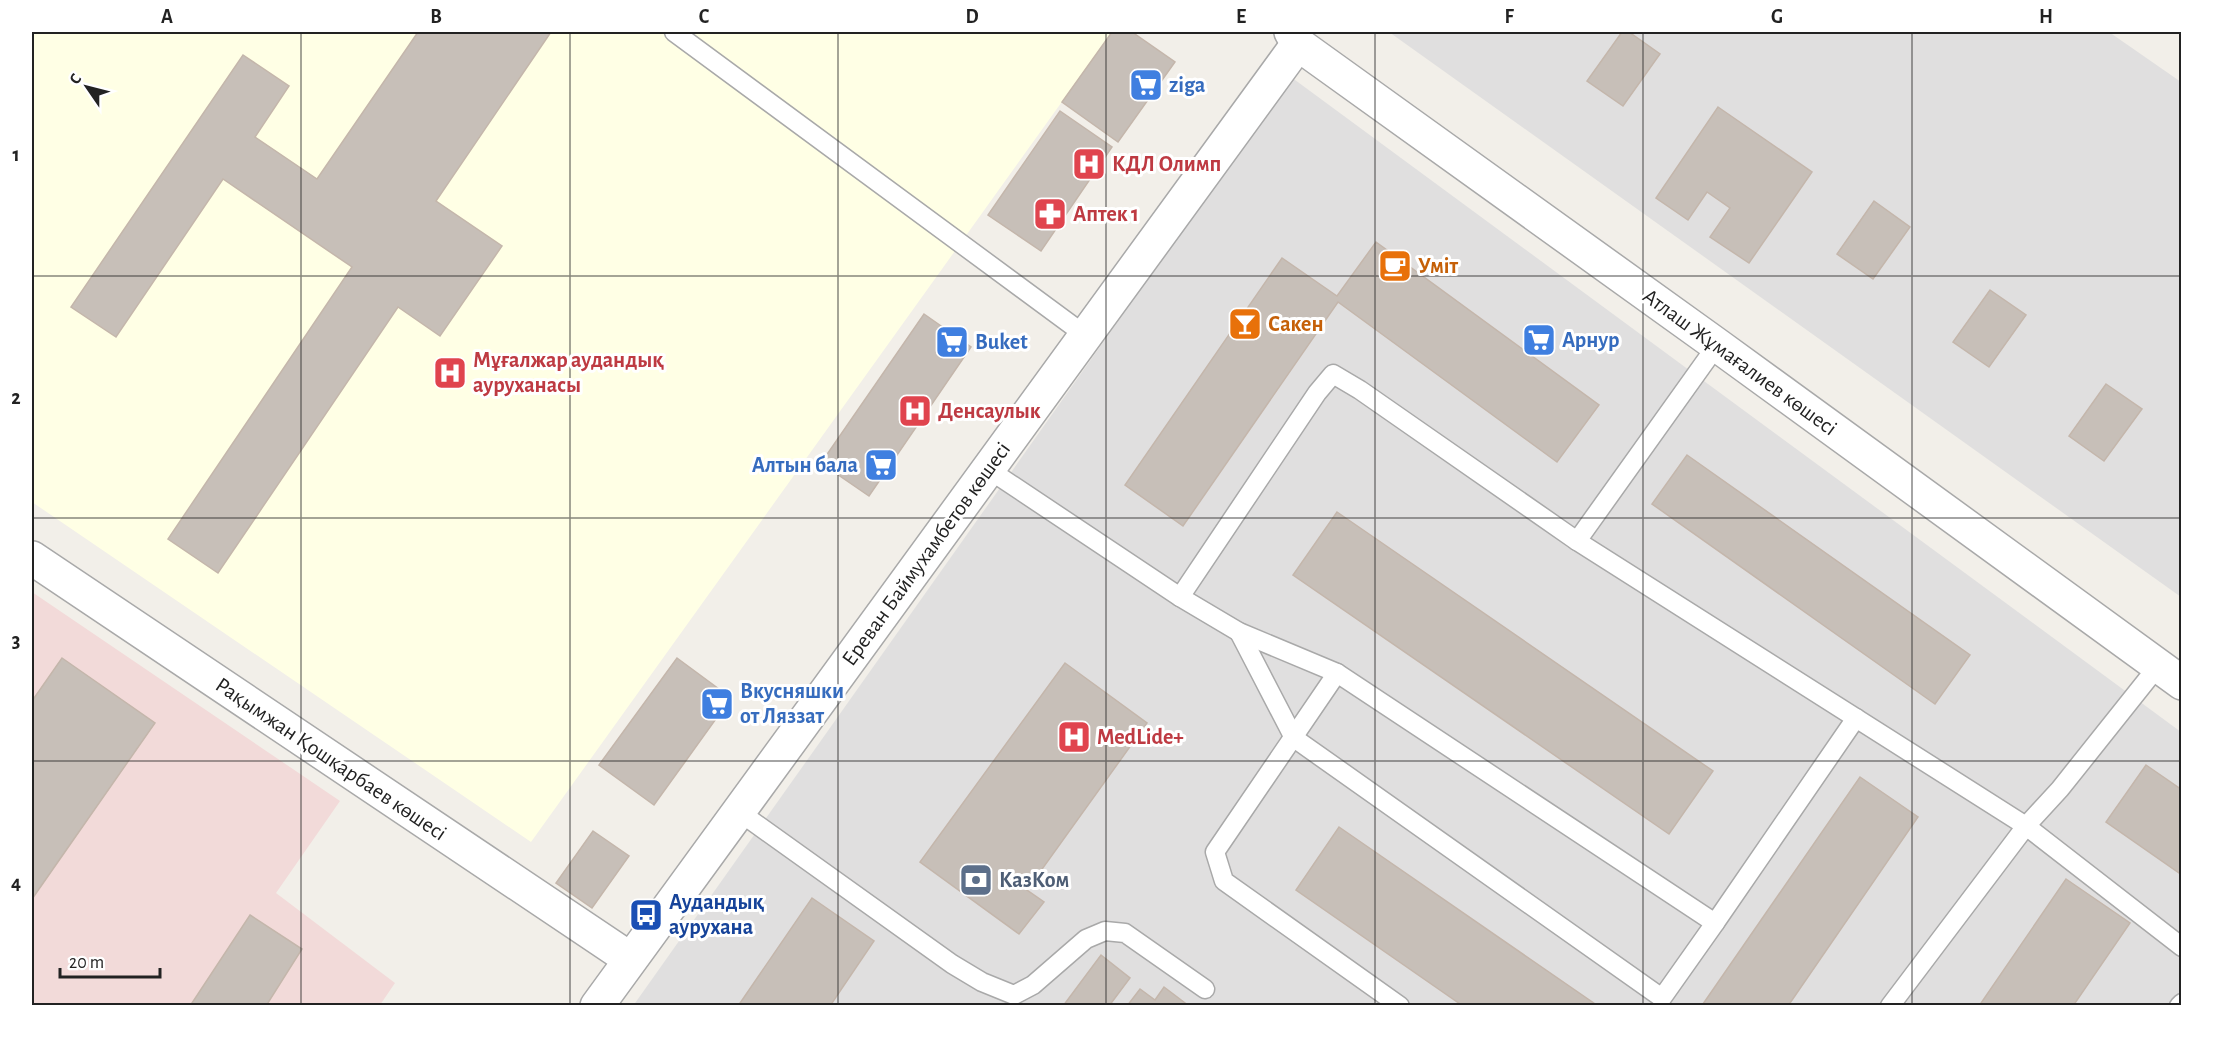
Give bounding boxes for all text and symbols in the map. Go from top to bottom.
text: A [161,7,173,27]
text: B [430,7,442,27]
text: C [699,7,710,27]
text: D [965,7,979,27]
text: E [1236,7,1246,27]
text: F [1504,7,1514,27]
text: G [1771,7,1783,27]
text: H [2039,7,2053,27]
north arrow [57,57,117,117]
supermarket icon: ziga [1128,67,1164,103]
text: С [66,71,85,87]
place label: ziga [1169,74,1206,96]
text: 1 [12,145,20,165]
hospital icon: КДЛ Олимп [1071,146,1107,182]
place label: КДЛ Олимп [1112,153,1221,175]
pharmacy icon: Аптек 1 [1032,196,1068,232]
place label: Аптек 1 [1073,203,1139,225]
cafe icon: Умiт [1377,248,1413,284]
place label: Умiт [1418,255,1459,277]
street label: Атлаш Жұмағалиев көшесі [1639,284,1841,440]
bar icon: Сакен [1227,306,1263,342]
place label: Сакен [1268,313,1324,335]
supermarket icon: Арнур [1521,322,1557,358]
supermarket icon: Buket [934,324,970,360]
place label: Арнур [1562,329,1620,352]
place label: Buket [975,331,1028,353]
place label: Мұғалжар аудандық ауруханасы [473,349,664,397]
hospital icon: Мұғалжар аудандық ауруханасы [432,355,468,391]
text: 2 [11,388,21,408]
hospital icon: Денсаулык [897,393,933,429]
place label: Денсаулык [938,400,1041,423]
street label: Ереван Баймухамбетов көшесі [838,438,1014,670]
supermarket icon: Алтын бала [863,447,899,483]
place label: Алтын бала [752,454,858,476]
text: 3 [12,631,20,651]
street label: Рақымжан Қошқарбаев көшесі [211,673,451,845]
place label: Вкусняшки от Ляззат [740,680,844,727]
supermarket icon: Вкусняшки от Ляззат [699,686,735,722]
hospital icon: MedLide+ [1056,719,1092,755]
place label: MedLide+ [1097,726,1184,748]
bank icon: КазКом [958,862,994,898]
place label: КазКом [999,869,1069,891]
text: 4 [11,873,21,893]
place label: Аудандық аурухана [669,891,765,939]
bus stop icon: Аудандық аурухана [628,897,664,933]
scale bar [60,941,160,979]
text: 20 m [69,954,104,972]

